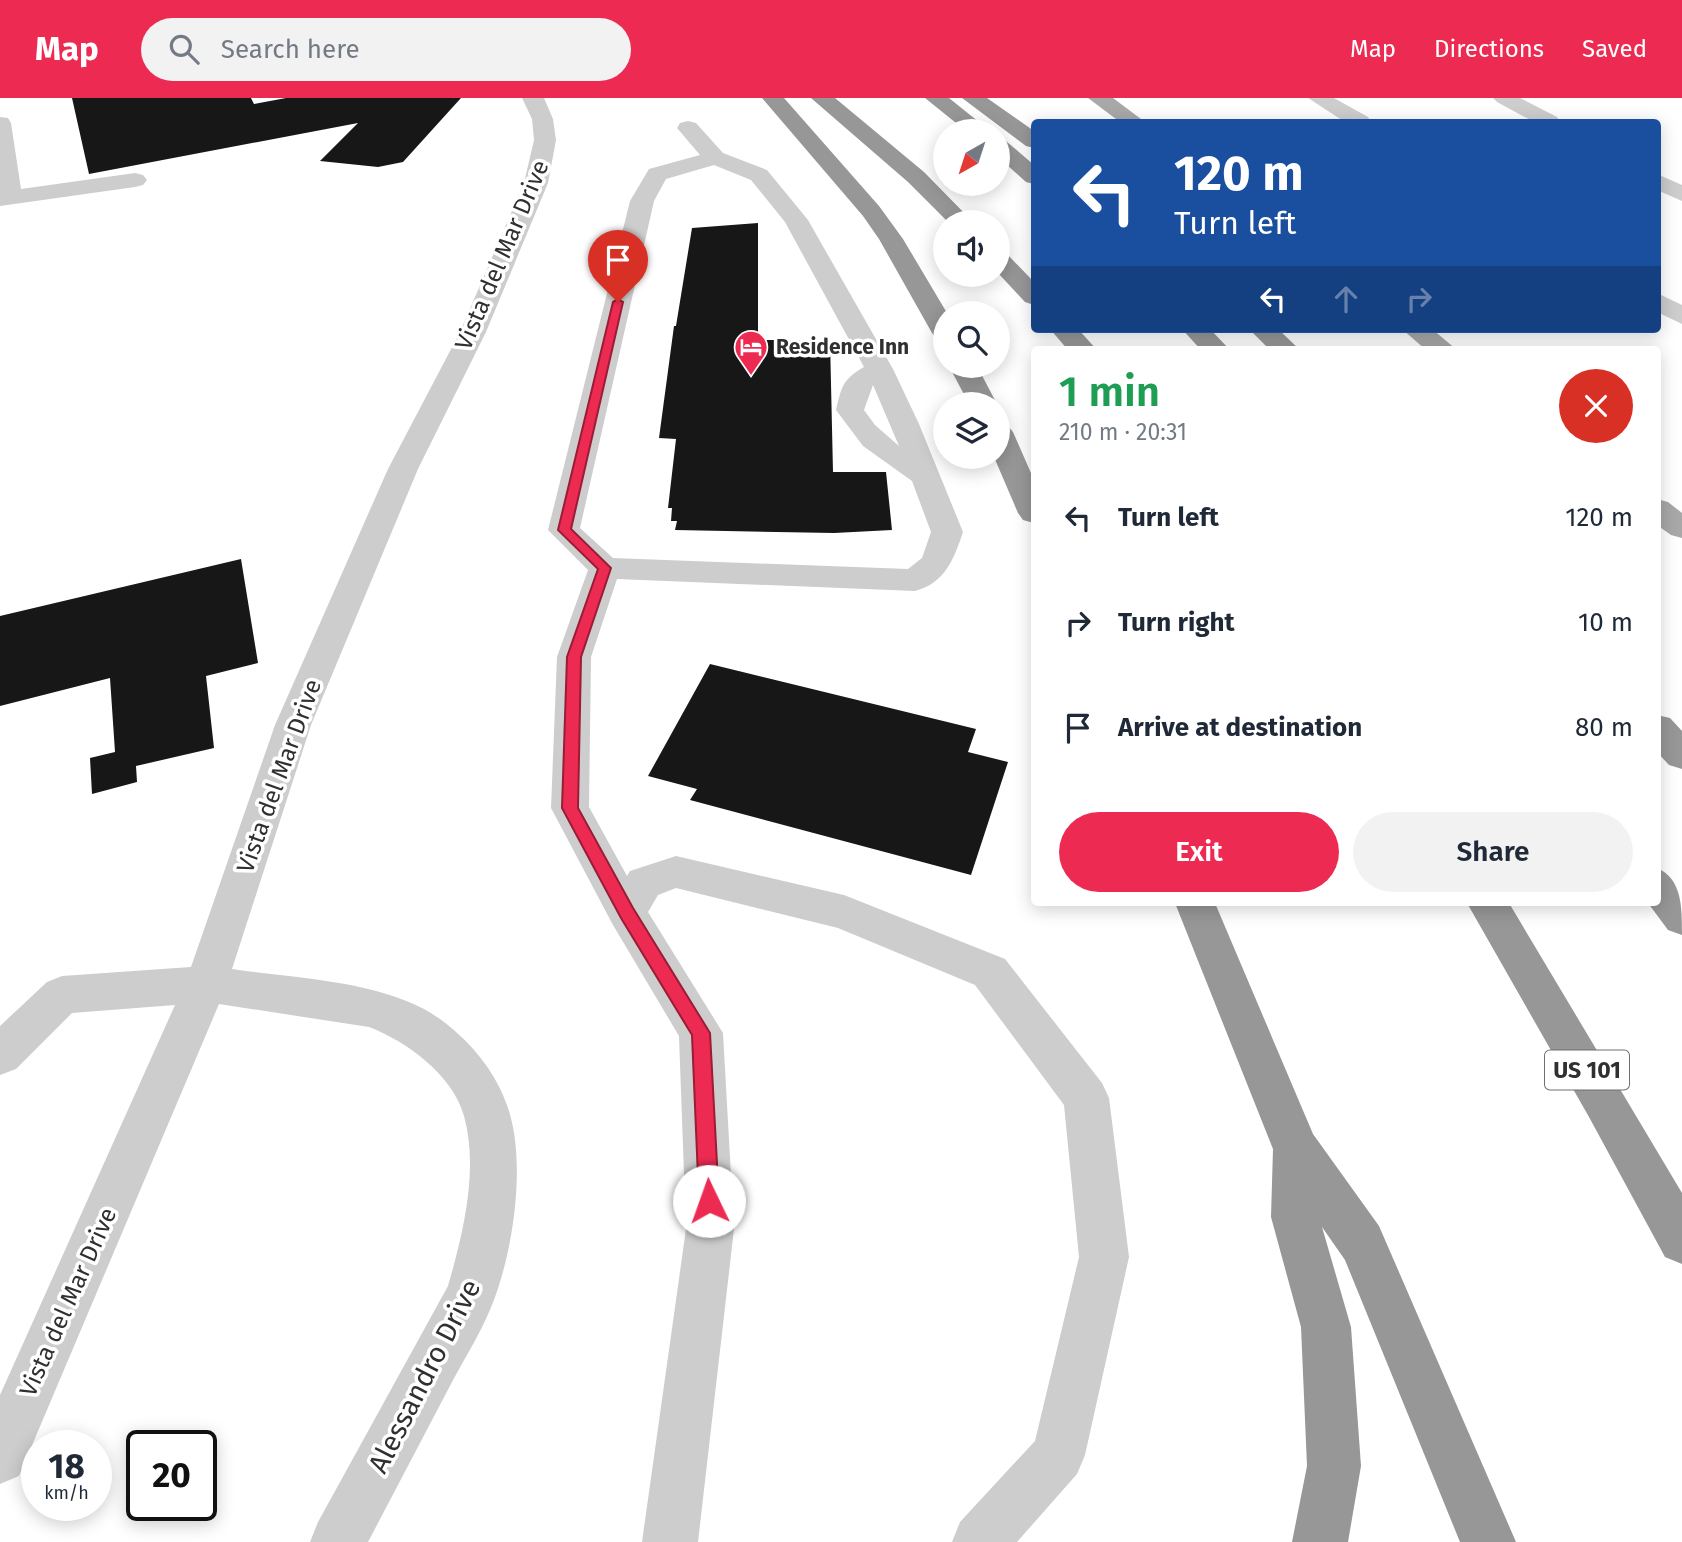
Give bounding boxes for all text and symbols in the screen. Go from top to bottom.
search box [141,18,631,81]
text: Map [35,29,99,69]
icon: search [165,30,203,68]
text: Search here [221,34,360,65]
text: Map [1350,35,1396,63]
text: Directions [1434,35,1544,63]
text: Saved [1582,35,1647,63]
north arrow [933,119,1010,196]
map controls [933,119,1010,469]
text: 120 m [1174,144,1304,203]
icon: left [1059,147,1150,238]
street label: Vista del Mar Drive [449,156,555,354]
text: Turn left [1174,204,1296,242]
button: sound [933,210,1010,287]
pin [588,230,648,302]
icon: arrive [599,241,637,279]
icon: left [1254,280,1292,318]
icon: ahead [1327,280,1365,318]
icon: right [1400,280,1438,318]
button: search [933,301,1010,378]
hotel icon: Residence Inn [732,328,770,377]
place label: Residence Inn [776,334,909,360]
text: 1 min [1059,367,1160,417]
button: close [1559,369,1633,443]
button: layers [933,392,1010,469]
text: 210 m · 20:31 [1059,418,1187,446]
icon: left [1059,499,1097,537]
text: Turn left [1118,502,1219,533]
text: 120 m [1565,502,1633,533]
icon: right [1059,604,1097,642]
text: Turn right [1118,607,1235,638]
text: 10 m [1578,607,1633,638]
street label: Vista del Mar Drive [231,676,327,876]
icon: arrive [1059,709,1097,747]
text: Arrive at destination [1118,712,1362,743]
text: 80 m [1575,712,1633,743]
button: Exit [1059,812,1339,892]
button: Share [1353,812,1633,892]
road number: US 101 [1545,1051,1629,1090]
position arrow [672,1164,746,1238]
street label: Vista del Mar Drive [14,1203,122,1401]
street label: Alessandro Drive [361,1274,487,1478]
speed limit sign: 20 [126,1430,217,1521]
text: 18 [48,1445,85,1487]
text: km/h [44,1482,89,1504]

